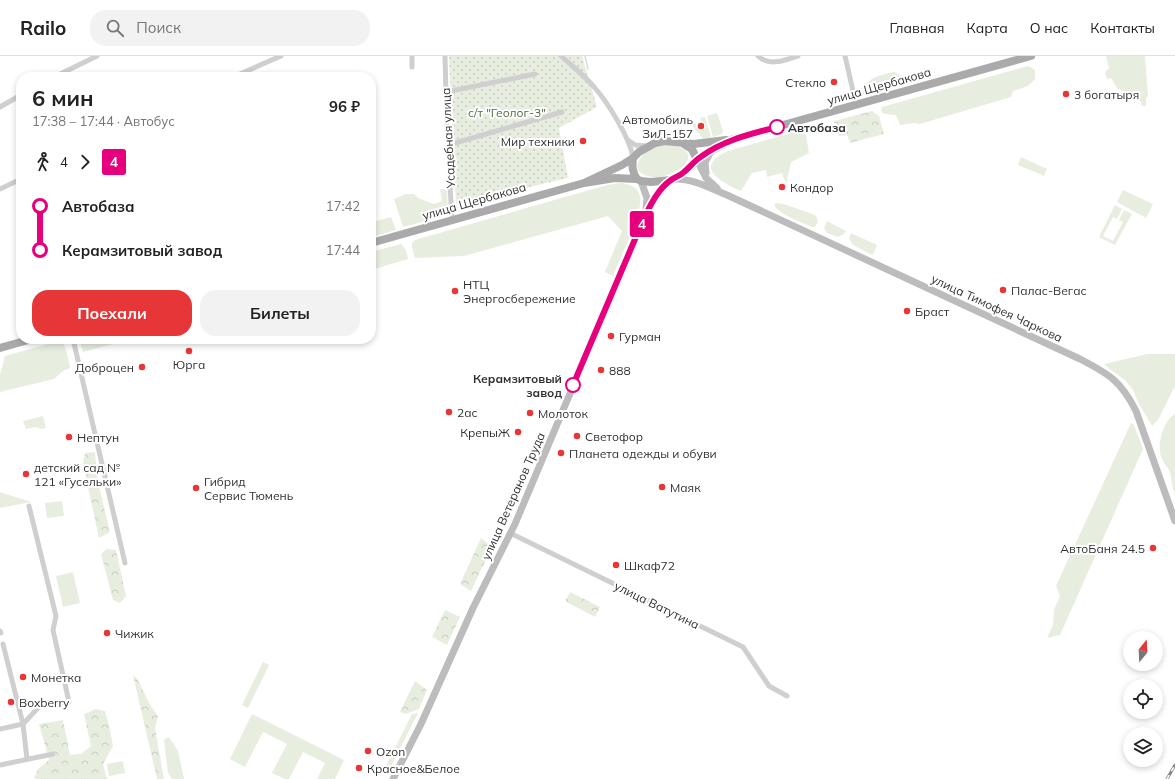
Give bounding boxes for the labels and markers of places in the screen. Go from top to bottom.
place label: Стекло [785,75,826,90]
marker: Стекло [829,77,839,87]
place label: 3 богатыря [1074,87,1139,102]
marker: 3 богатыря [1061,89,1071,99]
place label: Автомобиль ЗиЛ-157 [622,112,693,141]
marker: Автобаза [769,119,785,135]
place label: Автобаза [788,120,846,135]
marker: Автомобиль ЗиЛ-157 [696,121,706,131]
place label: Мир техники [501,134,575,149]
marker: Мир техники [578,136,588,146]
place label: Кондор [790,180,834,195]
marker: Кондор [777,182,787,192]
place label: НТЦ Энергосбережение [463,277,576,306]
place label: Палас-Вегас [1011,283,1087,298]
marker: Палас-Вегас [998,285,1008,295]
marker: НТЦ Энергосбережение [450,286,460,296]
place label: Браст [915,304,950,319]
marker: Браст [902,306,912,316]
place label: Гурман [619,329,661,344]
marker: Гурман [606,331,616,341]
marker: Юрга [184,346,194,356]
place label: Юрга [173,357,205,372]
place label: Доброцен [75,360,134,375]
marker: Доброцен [137,362,147,372]
place label: 888 [609,363,631,378]
marker: 888 [596,365,606,375]
place label: Керамзитовый завод [473,371,562,400]
marker: Керамзитовый завод [565,377,581,393]
place label: 2ас [457,405,478,420]
place label: Молоток [538,406,589,421]
marker: 2ас [444,407,454,417]
marker: Молоток [525,408,535,418]
place label: КрепыЖ [460,425,510,440]
marker: КрепыЖ [513,427,523,437]
place label: Светофор [585,429,643,444]
place label: Нептун [77,430,119,445]
marker: Светофор [572,431,582,441]
marker: Нептун [64,432,74,442]
place label: Планета одежды и обуви [569,446,717,461]
marker: Планета одежды и обуви [556,448,566,458]
place label: детский сад № 121 «Гусельки» [34,460,122,489]
marker: детский сад № 121 «Гусельки» [21,469,31,479]
place label: Гибрид Сервис Тюмень [204,474,294,503]
place label: Маяк [670,480,701,495]
marker: Маяк [657,482,667,492]
marker: Гибрид Сервис Тюмень [191,483,201,493]
place label: АвтоБаня 24.5 [1060,541,1145,556]
marker: АвтоБаня 24.5 [1148,543,1158,553]
place label: Шкаф72 [624,558,675,573]
marker: Шкаф72 [611,560,621,570]
place label: Чижик [115,626,154,641]
marker: Чижик [102,628,112,638]
place label: Монетка [31,670,81,685]
marker: Монетка [18,672,28,682]
place label: Boxberry [19,695,70,710]
marker: Boxberry [6,697,16,707]
place label: Ozon [376,744,405,759]
marker: Ozon [363,746,373,756]
place label: Красное&Белое [367,761,460,776]
marker: Красное&Белое [354,763,364,773]

